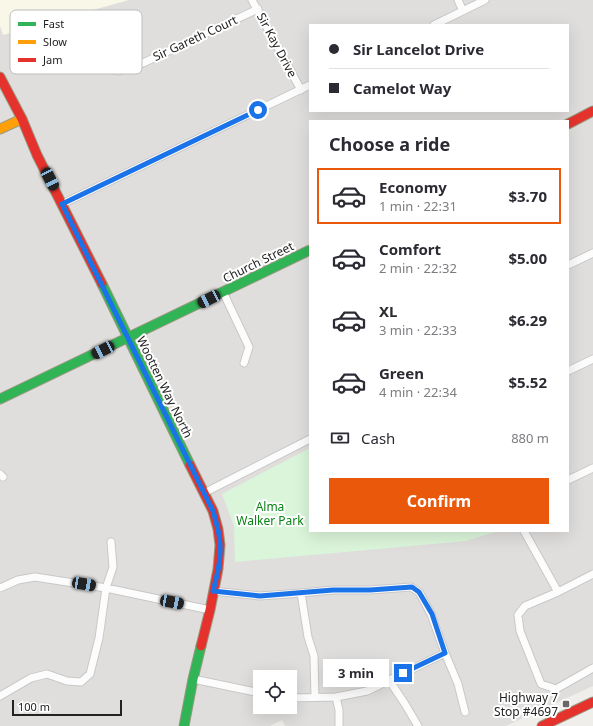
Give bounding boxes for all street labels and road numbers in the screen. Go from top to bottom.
street label: Sir Kay Drive [253,10,301,80]
street label: Sir Gareth Court [150,11,240,65]
street label: Church Street [220,237,297,287]
street label: Wootten Way North [133,333,197,441]

